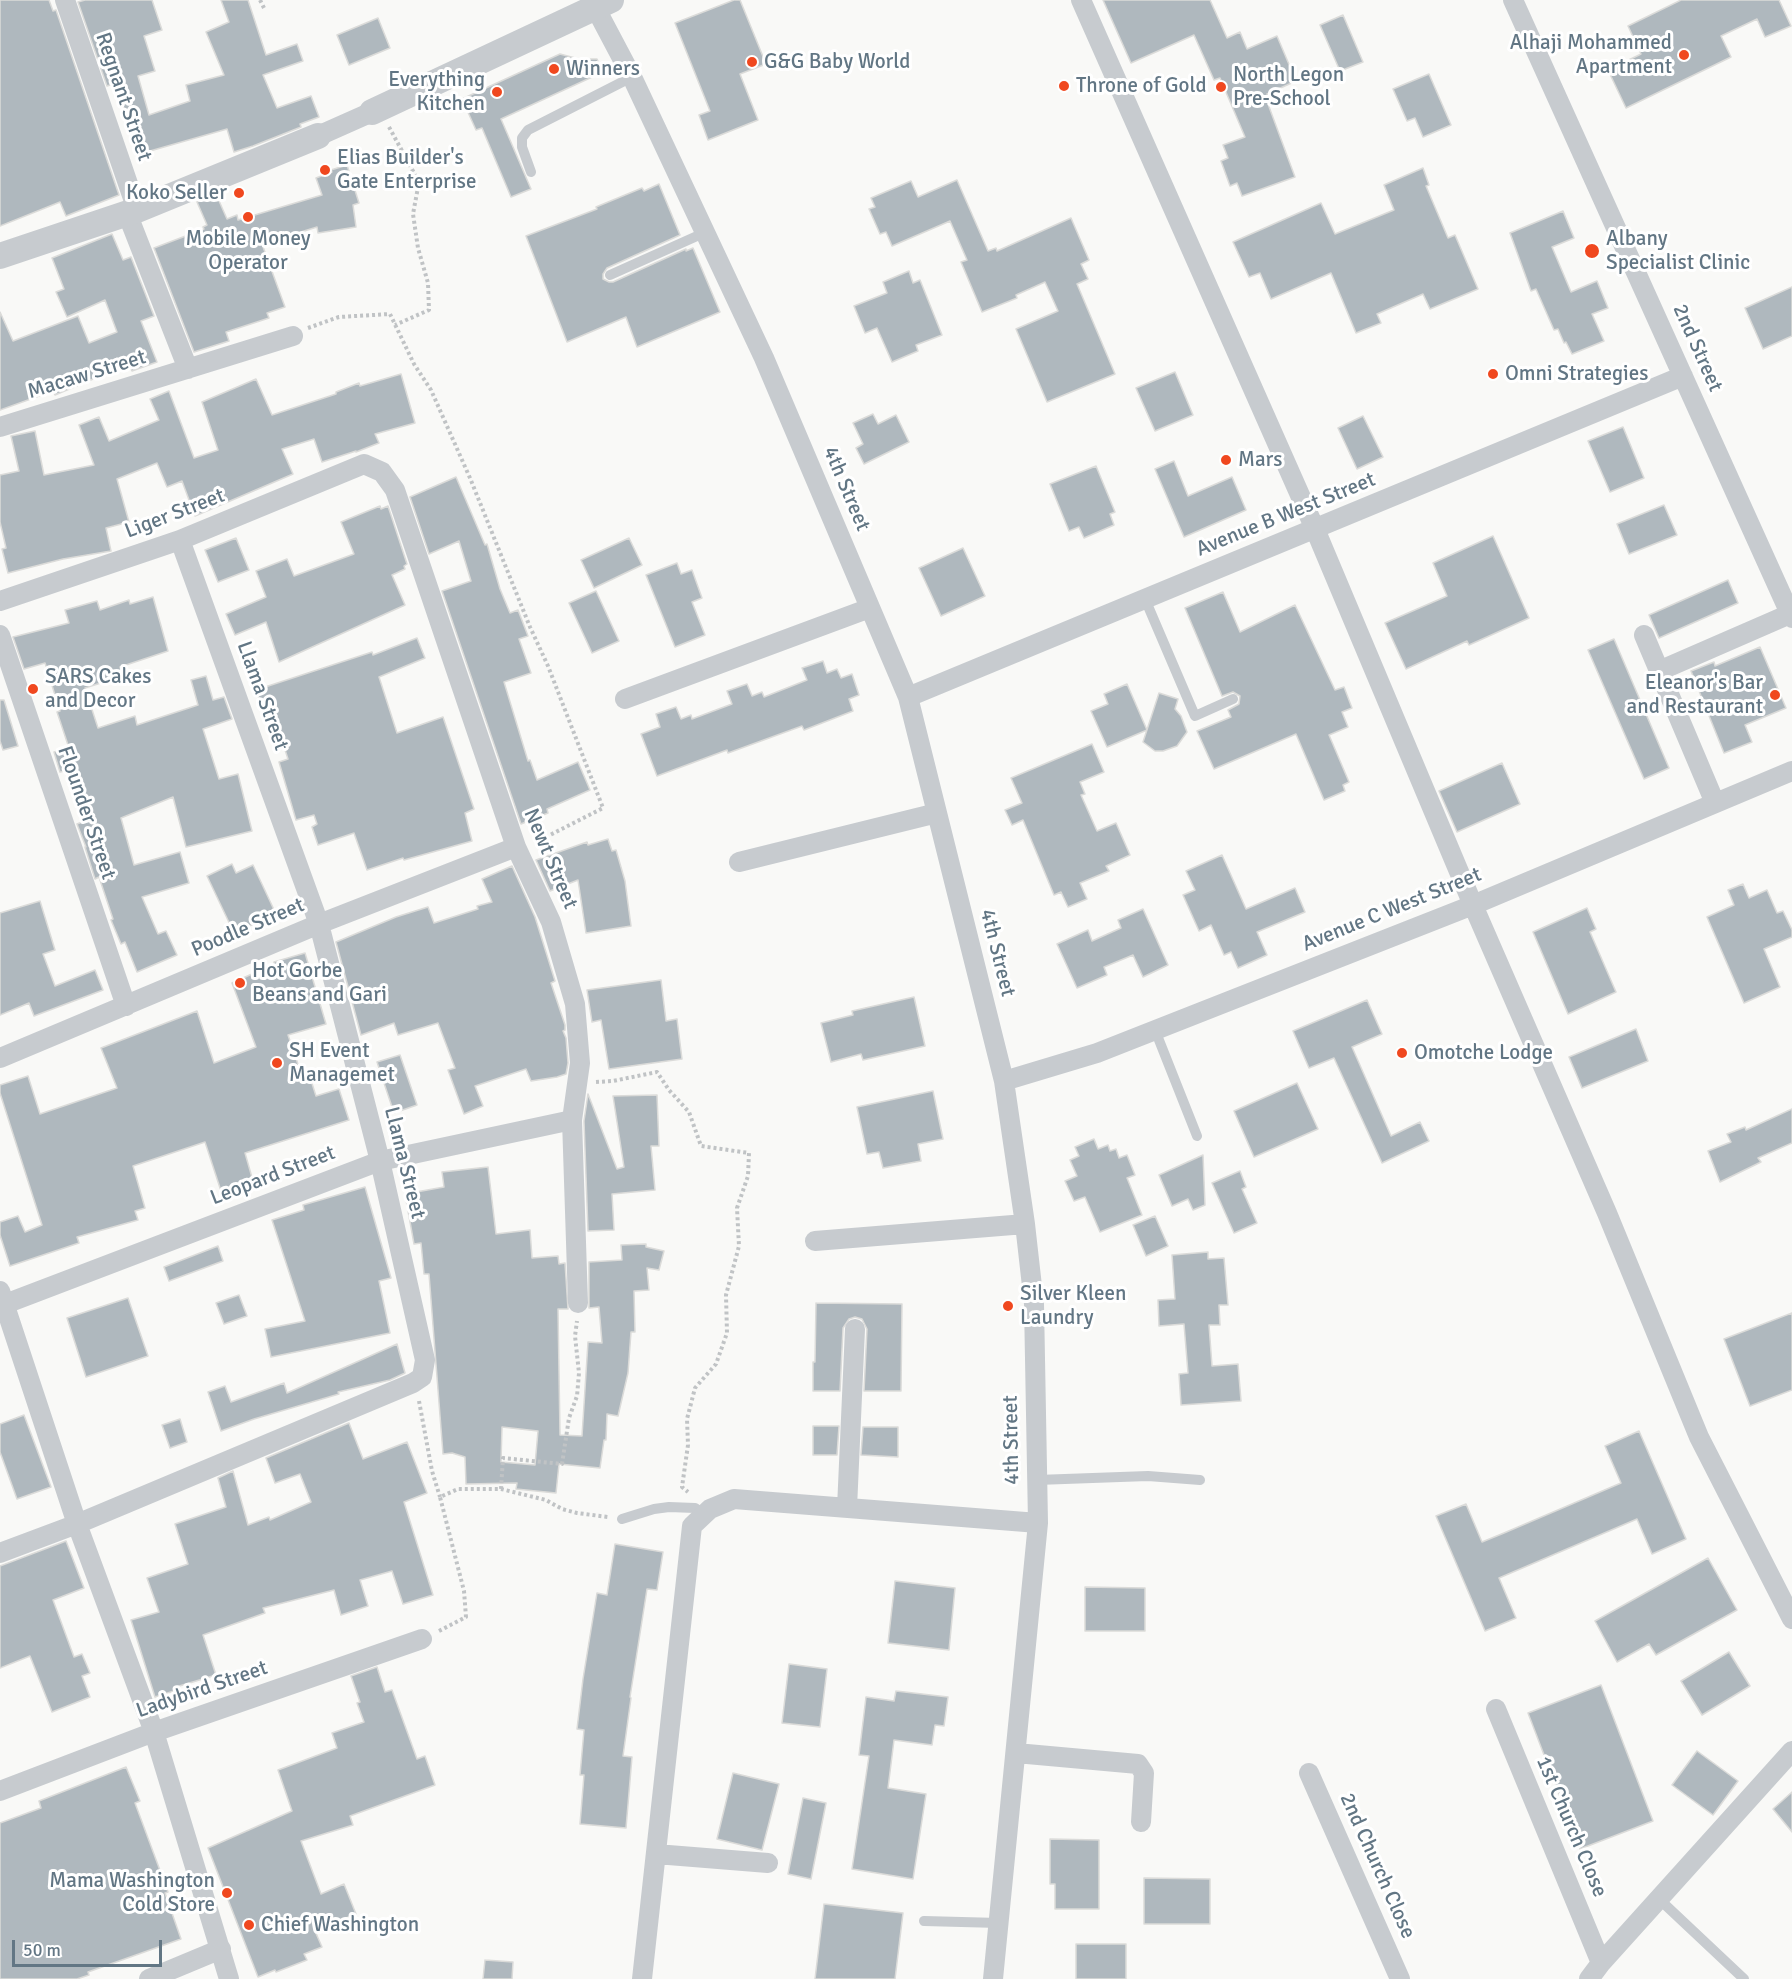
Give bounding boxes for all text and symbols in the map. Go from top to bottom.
street label: Regnant Street [89,29,157,165]
place label: Alhaji Mohammed Apartment [1510,30,1672,80]
marker: Alhaji Mohammed Apartment [1677,48,1691,62]
place label: G&G Baby World [764,49,910,75]
marker: G&G Baby World [745,55,759,69]
place label: Winners [566,56,640,82]
marker: Winners [547,62,561,76]
place label: North Legon Pre-School [1233,62,1344,112]
place label: Everything Kitchen [388,67,485,117]
place label: Throne of Gold [1076,73,1207,99]
marker: Throne of Gold [1057,79,1071,93]
marker: North Legon Pre-School [1214,80,1228,94]
marker: Everything Kitchen [490,85,504,99]
place label: Elias Builder's Gate Enterprise [337,145,477,195]
marker: Elias Builder's Gate Enterprise [318,163,332,177]
place label: Koko Seller [126,180,227,206]
marker: Koko Seller [232,186,246,200]
marker: Mobile Money Operator [241,210,255,224]
place label: Mobile Money Operator [185,226,311,276]
place label: Albany Specialist Clinic [1606,226,1750,276]
marker: Albany Specialist Clinic [1583,242,1601,260]
street label: 2nd Street [1667,300,1727,396]
street label: Macaw Street [25,345,149,405]
place label: Omni Strategies [1505,361,1648,387]
marker: Omni Strategies [1486,367,1500,381]
street label: 4th Street [817,443,875,535]
place label: Mars [1238,447,1283,473]
marker: Mars [1219,453,1233,467]
street label: Avenue B West Street [1193,468,1379,562]
street label: Liger Street [122,483,228,545]
street label: Llama Street [231,638,293,754]
place label: SARS Cakes and Decor [45,664,151,714]
place label: Eleanor's Bar and Restaurant [1627,670,1763,720]
marker: SARS Cakes and Decor [26,682,40,696]
marker: Eleanor's Bar and Restaurant [1768,688,1782,702]
street label: Flounder Street [51,743,121,883]
street label: Newt Street [518,805,582,913]
street label: Avenue C West Street [1299,863,1485,957]
street label: Poodle Street [188,893,308,963]
street label: 4th Street [974,907,1020,999]
place label: Hot Gorbe Beans and Gari [252,958,387,1008]
marker: Hot Gorbe Beans and Gari [233,976,247,990]
place label: SH Event Managemet [289,1038,395,1088]
place label: Omotche Lodge [1414,1040,1553,1066]
marker: Omotche Lodge [1395,1046,1409,1060]
marker: SH Event Managemet [270,1056,284,1070]
street label: Llama Street [378,1104,430,1222]
street label: Leopard Street [207,1141,339,1211]
place label: Silver Kleen Laundry [1020,1281,1126,1331]
marker: Silver Kleen Laundry [1001,1299,1015,1313]
street label: 4th Street [999,1395,1025,1485]
street label: Ladybird Street [133,1656,271,1724]
street label: 1st Church Close [1530,1753,1612,1901]
street label: 2nd Church Close [1334,1789,1420,1943]
place label: Mama Washington Cold Store [49,1868,215,1918]
marker: Mama Washington Cold Store [220,1886,234,1900]
place label: Chief Washington [261,1912,419,1938]
marker: Chief Washington [242,1918,256,1932]
scale bar [15,1928,165,1966]
text: 50 m [23,1939,61,1961]

